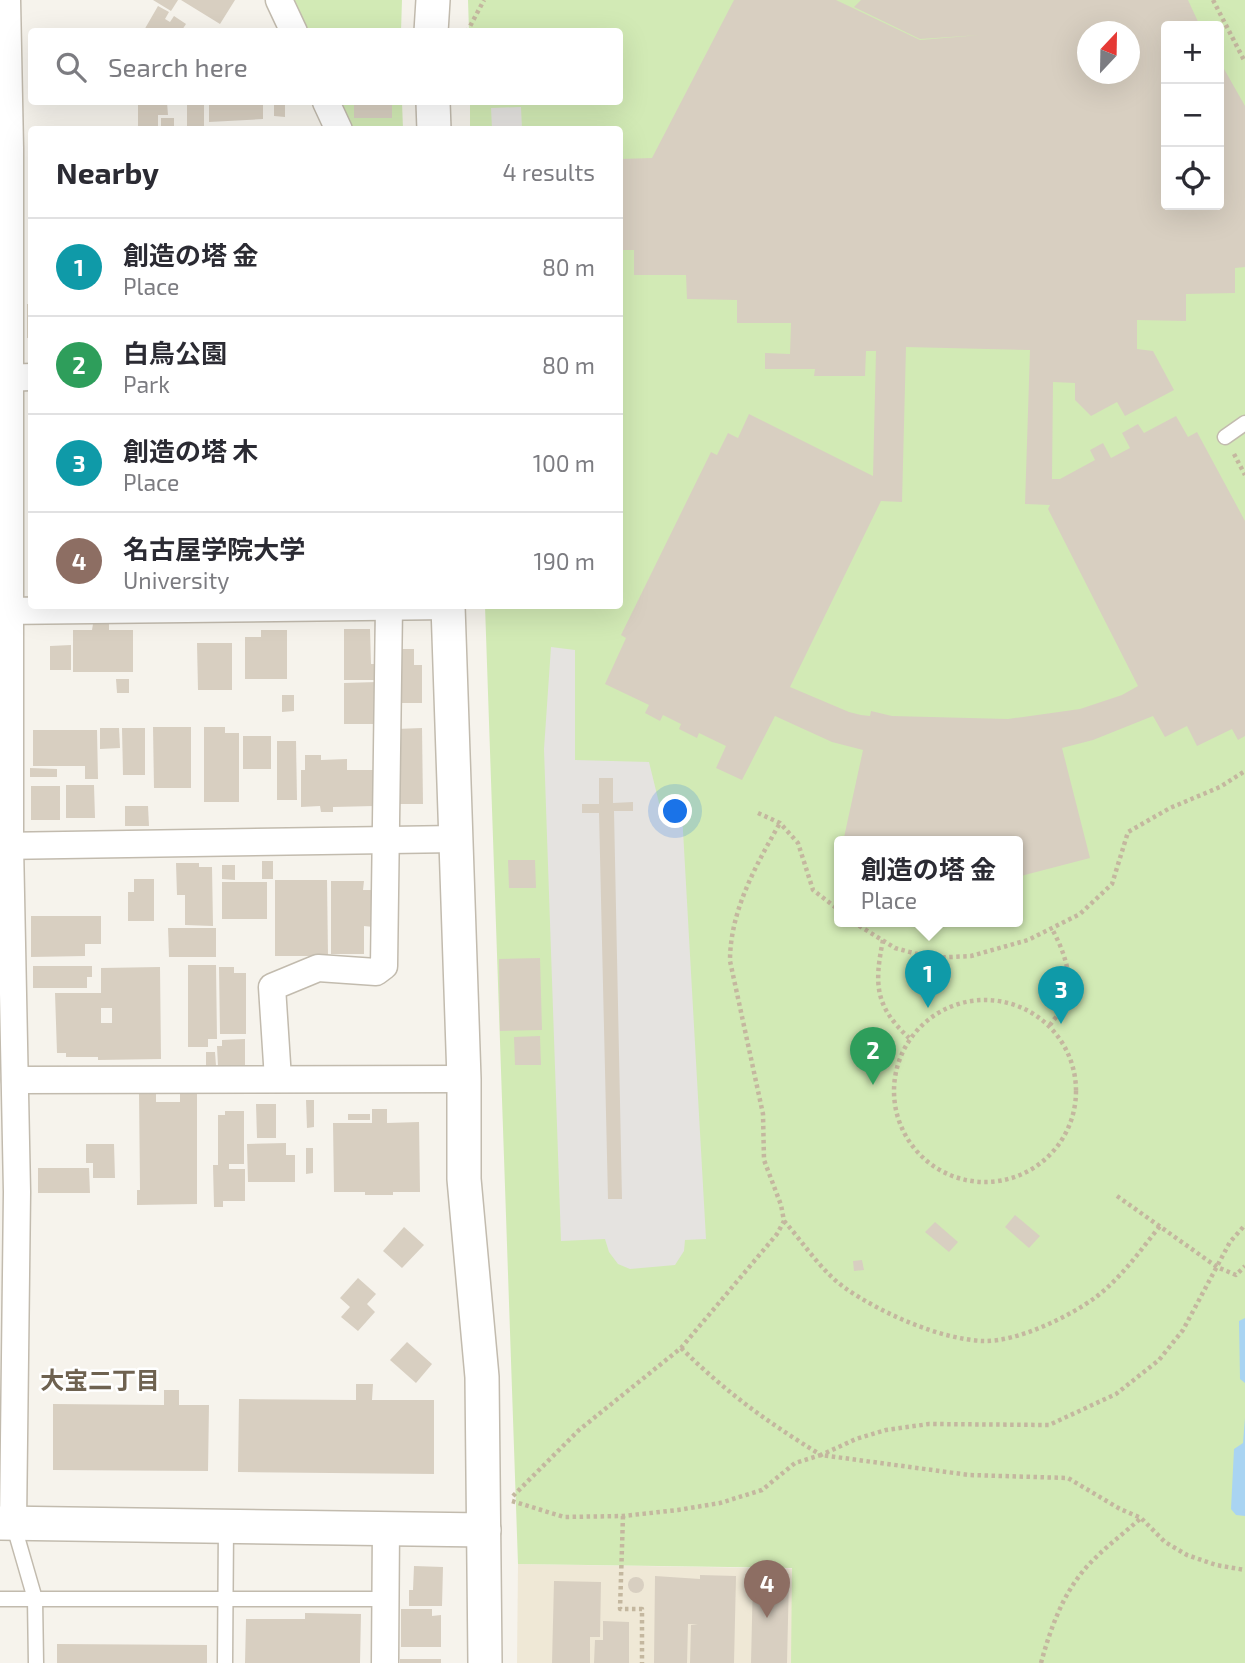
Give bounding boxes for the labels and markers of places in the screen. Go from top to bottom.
pin: 1 [905,950,951,1008]
pin: 3 [1038,966,1084,1024]
pin: 2 [850,1027,896,1085]
pin: 4 [744,1560,790,1618]

